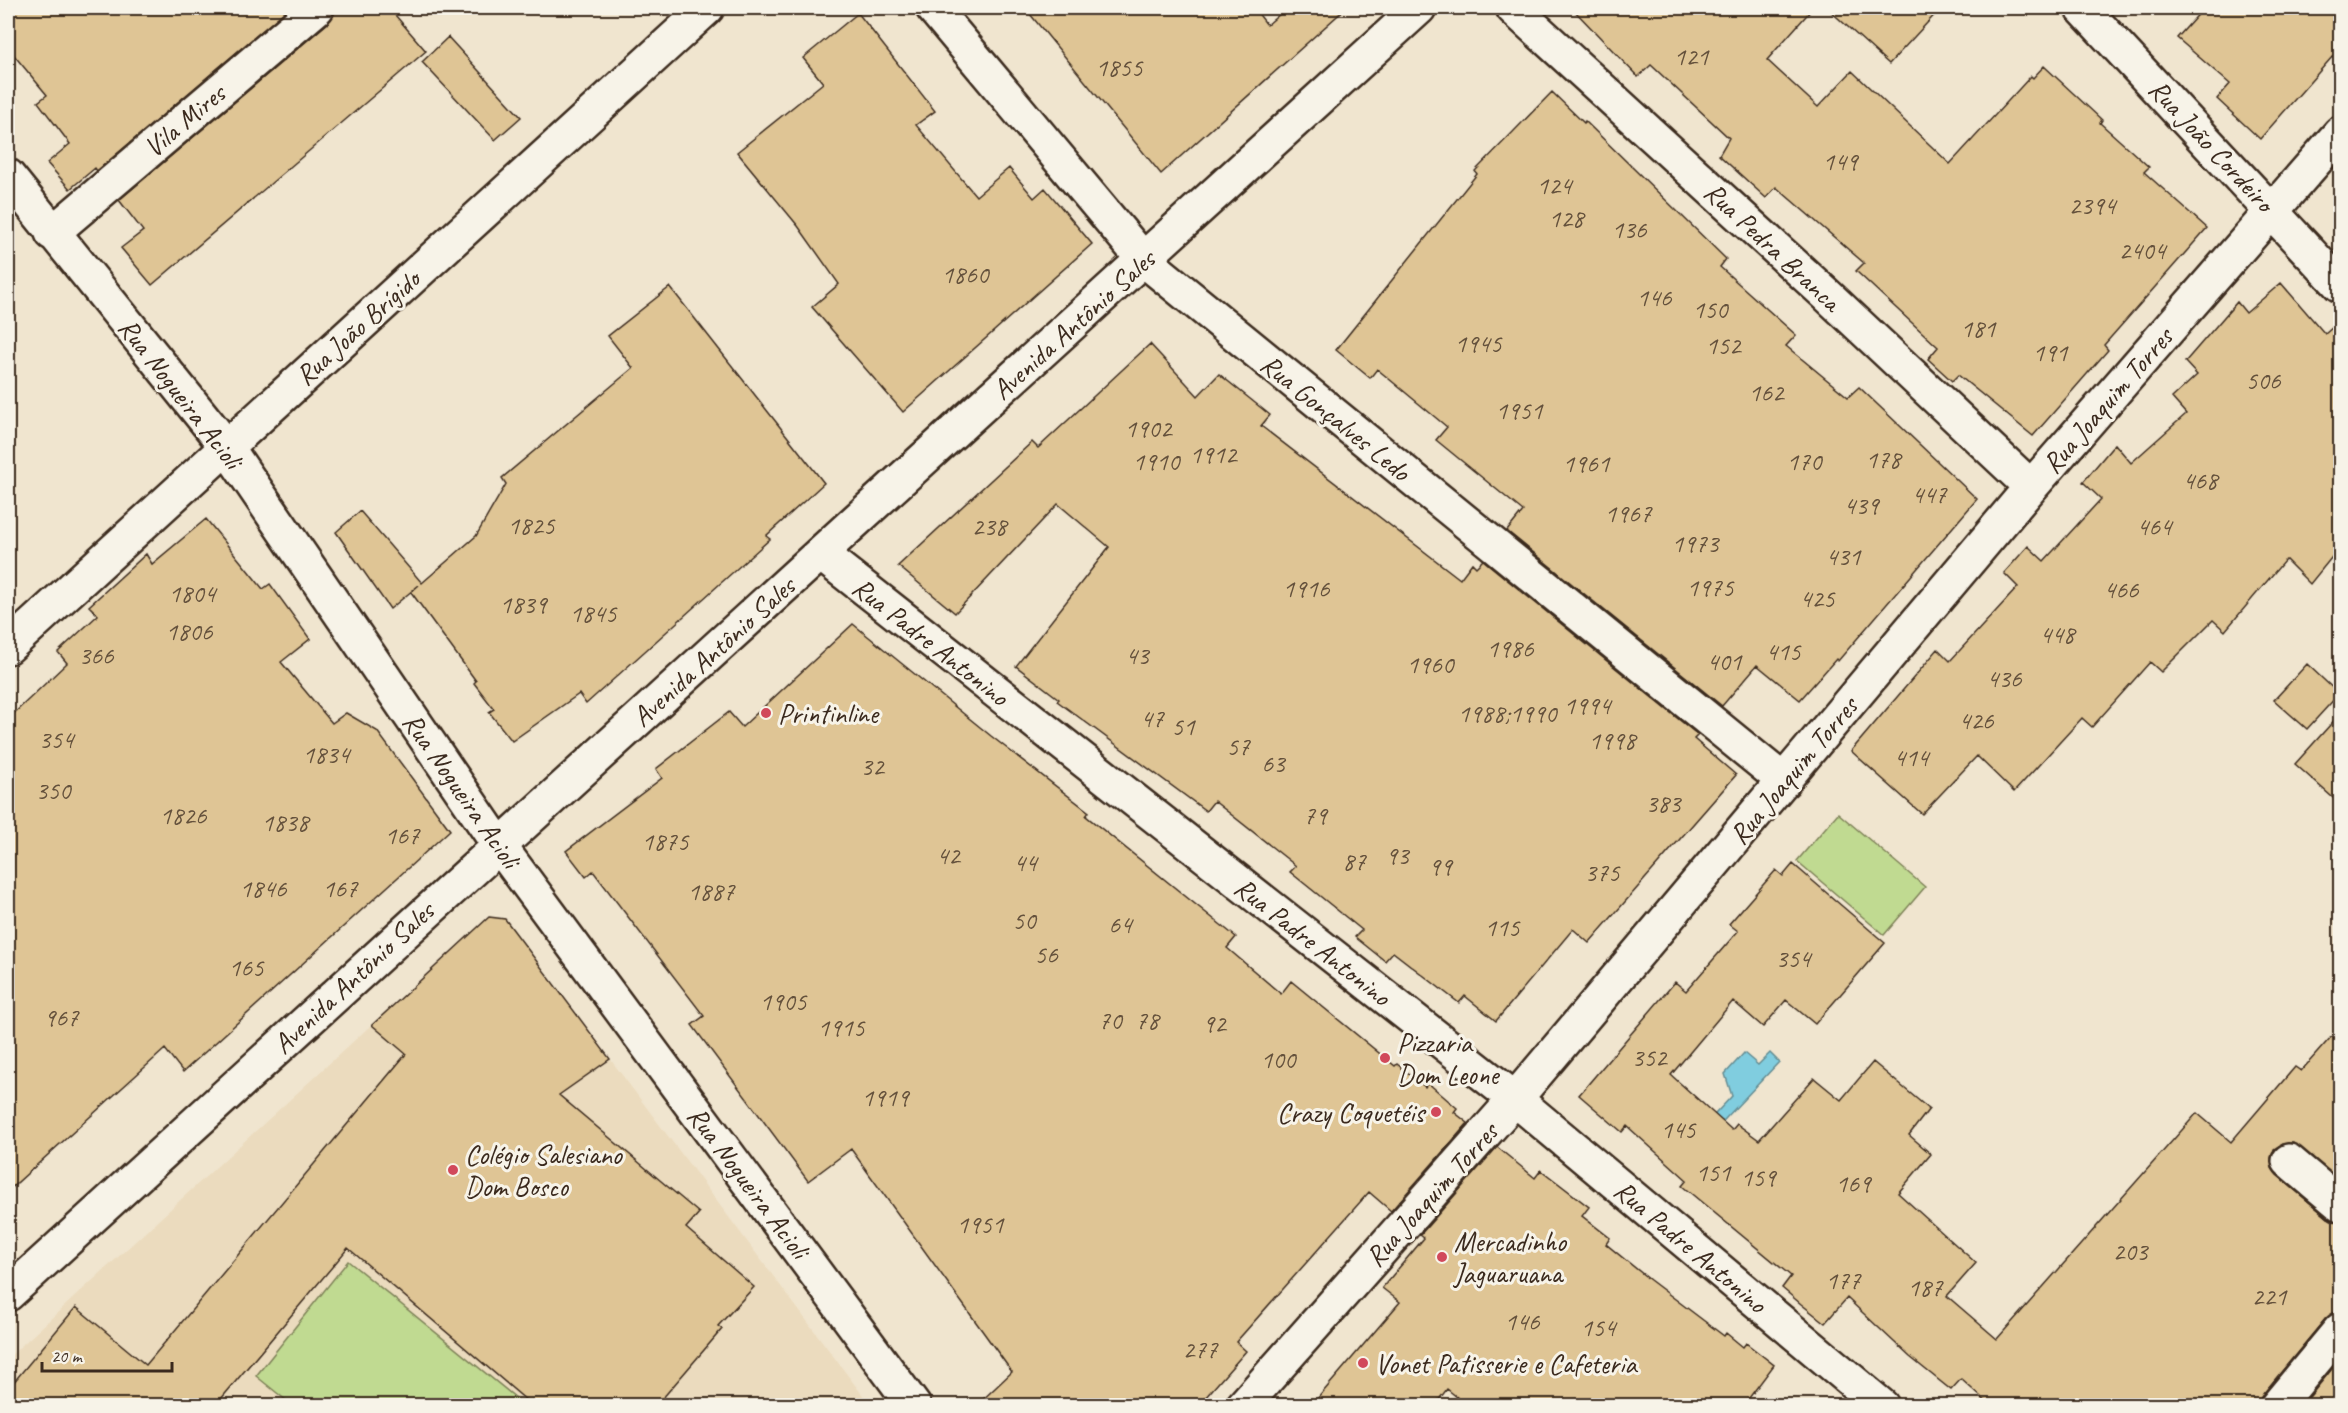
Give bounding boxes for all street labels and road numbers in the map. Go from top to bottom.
street label: Rua João Cordeiro [2141,72,2284,221]
street label: Vila Mires [136,75,234,165]
street label: Rua Pedra Branca [1697,174,1850,320]
street label: Avenida Antônio Sales [984,240,1164,407]
street label: Rua João Brígido [288,260,429,393]
street label: Rua Nogueira Acioli [111,311,253,479]
street label: Rua Joaquim Torres [2034,318,2182,481]
street label: Rua Gonçalves Ledo [1254,346,1419,490]
street label: Avenida Antônio Sales [624,567,804,734]
street label: Rua Padre Antonino [845,569,1018,715]
street label: Rua Joaquim Torres [1721,687,1867,851]
street label: Rua Nogueira Acioli [395,706,530,878]
street label: Rua Padre Antonino [1227,869,1400,1015]
street label: Avenida Antônio Sales [265,892,443,1061]
street label: Rua Nogueira Acioli [680,1099,819,1268]
street label: Rua Joaquim Torres [1357,1113,1507,1274]
street label: Rua Padre Antonino [1607,1172,1776,1322]

